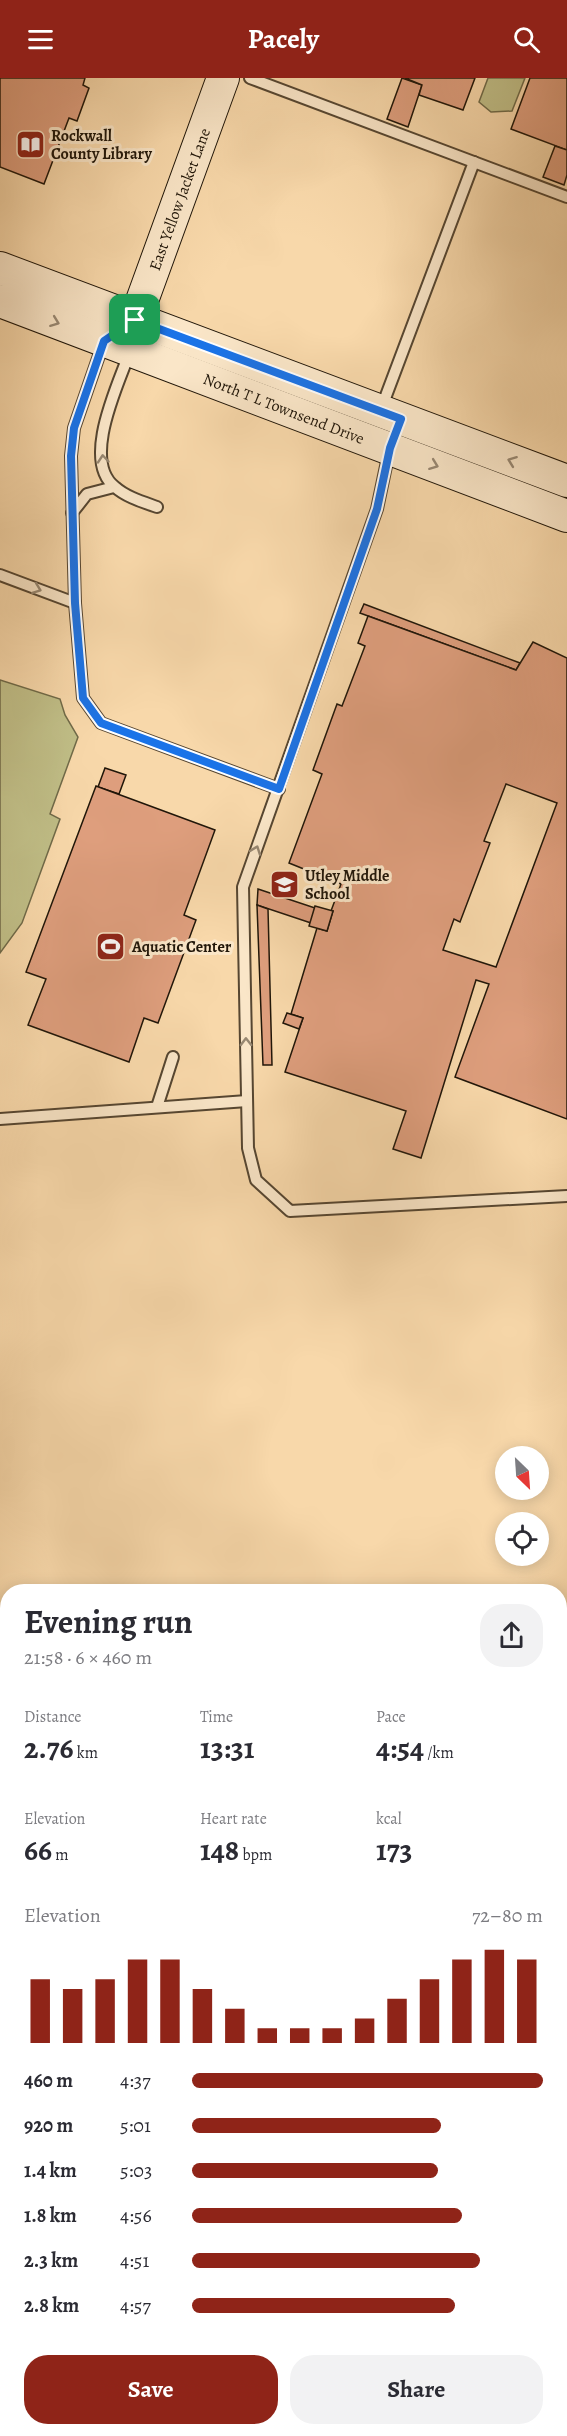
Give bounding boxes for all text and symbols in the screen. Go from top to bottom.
text: Pacely [248,21,319,57]
icon: menu [24,23,57,56]
icon: search [510,23,543,56]
place label: Rockwall County Library [51,125,152,165]
street label: East Yellow Jacket Lane [144,125,216,274]
library icon: Rockwall County Library [14,128,46,160]
pin [109,294,160,345]
icon: arrive [118,303,151,336]
one-way arrow [49,315,59,328]
street label: North T L Townsend Drive [200,368,367,450]
one-way arrow [97,454,110,463]
one-way arrow [507,455,518,468]
one-way arrow [428,458,439,470]
one-way arrow [32,581,42,594]
one-way arrow [249,845,262,856]
place label: Utley Middle School [305,865,389,905]
school or university icon: Utley Middle School [268,868,300,900]
sports icon: Aquatic Center [95,930,127,962]
place label: Aquatic Center [131,936,232,958]
one-way arrow [240,1038,252,1047]
north arrow [495,1446,549,1500]
map controls [495,1446,549,1566]
button: locate [495,1512,549,1566]
text: Evening run [24,1599,193,1644]
button: share [480,1604,543,1667]
text: 21:58 · 6 × 460 m [24,1644,152,1671]
text: Distance [24,1706,81,1728]
text: Time [200,1706,233,1728]
text: Pace [376,1706,406,1728]
text: 2.76 [24,1728,74,1768]
text: 13:31 [200,1728,254,1768]
text: 4:54 [376,1728,424,1768]
text: km [74,1742,98,1764]
text: /km [424,1742,454,1764]
text: Elevation [24,1808,85,1830]
text: Heart rate [200,1808,267,1830]
text: kcal [376,1808,402,1830]
text: 66 [24,1830,52,1870]
text: 148 [200,1830,239,1870]
text: 173 [376,1830,412,1870]
text: m [52,1844,69,1866]
text: bpm [239,1844,272,1866]
text: Elevation [24,1902,101,1929]
text: 72–80 m [472,1902,543,1929]
text: 460 m [24,2067,73,2094]
text: 4:37 [120,2067,151,2094]
text: 920 m [24,2112,73,2139]
text: 5:01 [120,2112,151,2139]
text: 1.4 km [24,2157,77,2184]
text: 5:03 [120,2157,152,2184]
text: 1.8 km [24,2202,77,2229]
text: 4:56 [120,2202,152,2229]
text: 2.3 km [24,2247,78,2274]
text: 4:51 [120,2247,149,2274]
text: 2.8 km [24,2292,79,2319]
text: 4:57 [120,2292,151,2319]
button: Save [24,2355,278,2424]
button: Share [290,2355,543,2424]

